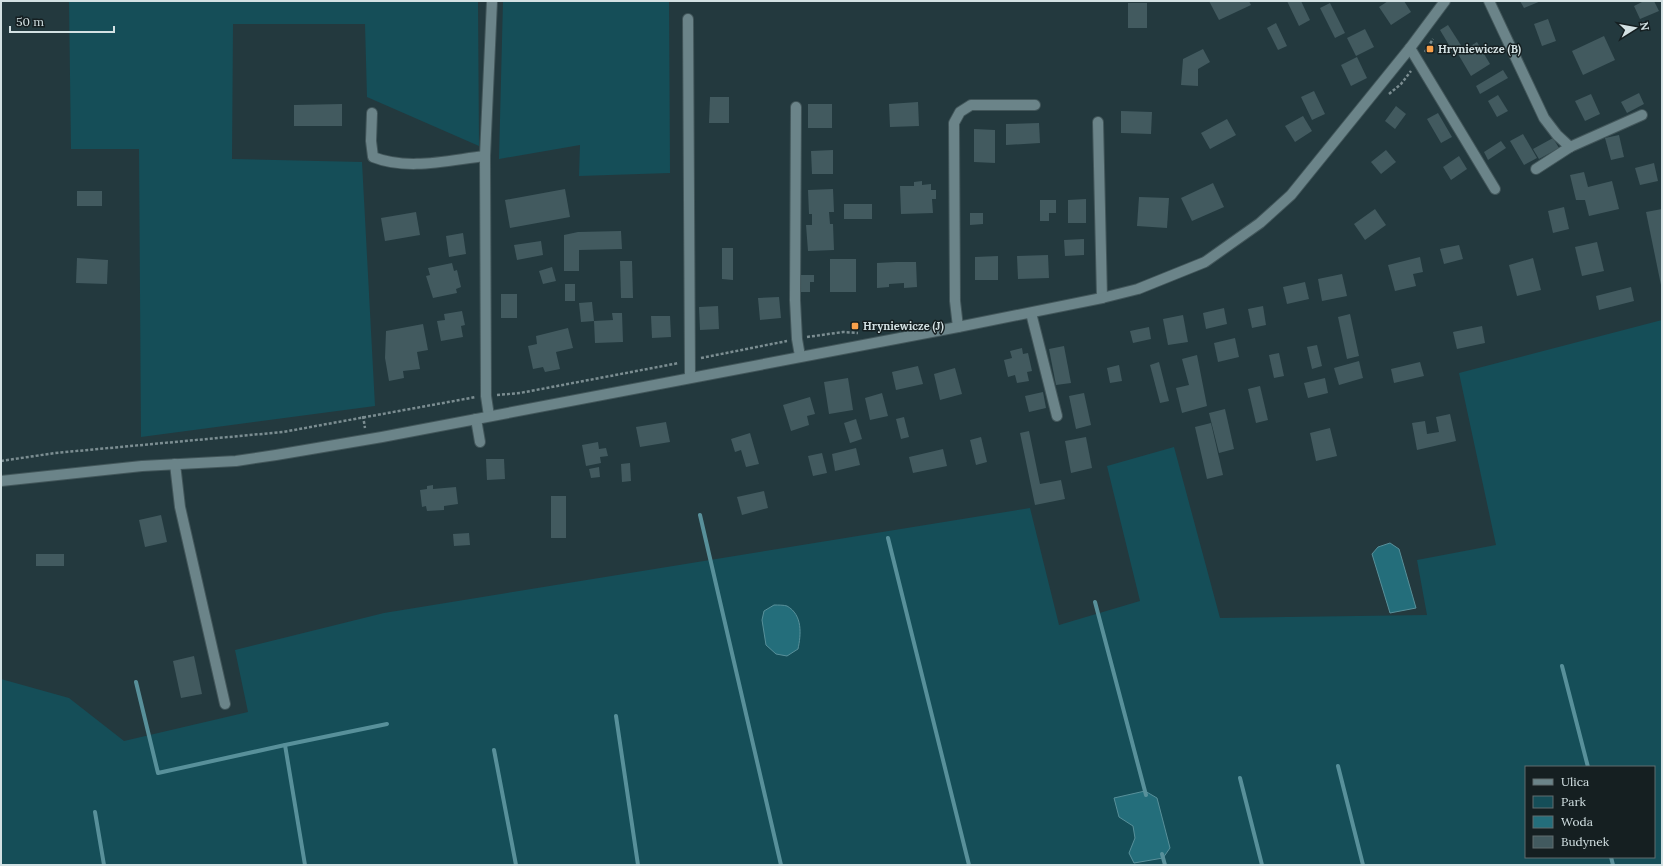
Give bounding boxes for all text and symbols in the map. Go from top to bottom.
scale bar [10,8,114,34]
north arrow [1615,8,1655,48]
text: 50 m [16,14,44,29]
text: N [1637,21,1653,32]
place label: Hryniewicze (B) [1438,42,1521,57]
marker: Hryniewicze (B) [1425,44,1435,54]
place label: Hryniewicze (J) [863,319,944,334]
marker: Hryniewicze (J) [850,321,860,331]
legend [1525,766,1655,858]
text: Ulica [1561,774,1589,789]
text: Park [1561,794,1587,809]
text: Woda [1561,814,1593,829]
text: Budynek [1561,834,1610,849]

